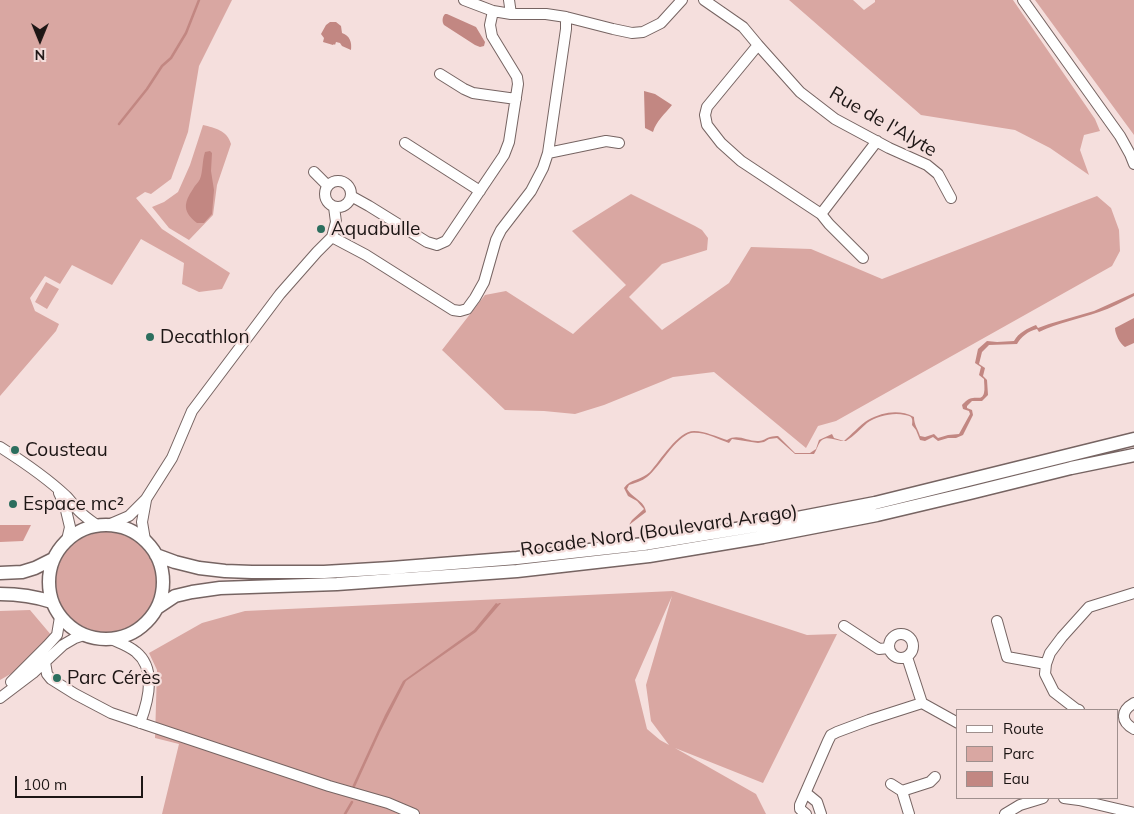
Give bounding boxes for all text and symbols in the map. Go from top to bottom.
north arrow [15,15,65,65]
text: N [35,46,45,64]
street label: Rue de l'Alyte [825,82,941,162]
place label: Aquabulle [331,218,420,240]
marker: Aquabulle [315,223,327,235]
place label: Decathlon [160,326,250,348]
marker: Decathlon [144,331,156,343]
place label: Cousteau [25,439,108,461]
marker: Cousteau [9,444,21,456]
place label: Espace mc² [23,493,124,515]
marker: Espace mc² [7,498,19,510]
street label: Rocade Nord (Boulevard Arago) [519,500,799,562]
place label: Parc Cérès [67,667,161,689]
marker: Parc Cérès [51,672,63,684]
legend [956,709,1119,799]
text: Route [1003,719,1044,738]
text: Parc [1003,744,1034,763]
scale bar [18,766,145,798]
text: Eau [1003,769,1029,788]
text: 100 m [23,775,67,794]

